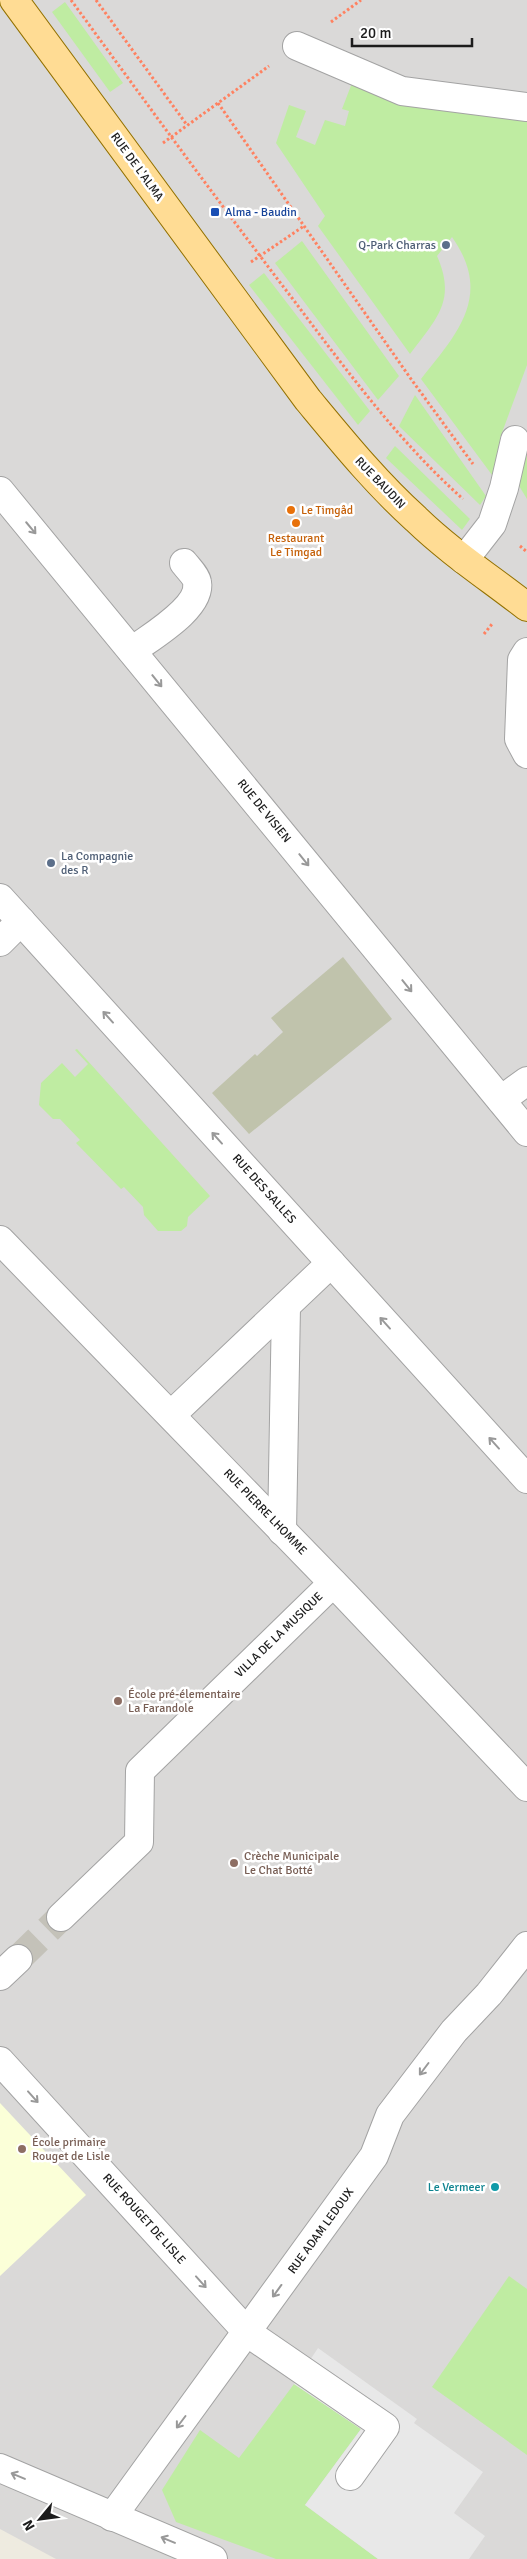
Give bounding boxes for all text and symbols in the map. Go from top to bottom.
scale bar [352,15,472,47]
text: 20 m [360,24,391,42]
street label: RUE DE L'ALMA [107,130,167,205]
place label: Alma - Baudin [225,205,297,220]
marker: Alma - Baudin [209,206,221,218]
place label: Q-Park Charras [358,238,436,253]
marker: Q-Park Charras [440,239,452,251]
street label: RUE BAUDIN [352,454,408,512]
place label: Le Timgåd [301,503,353,518]
marker: Le Timgåd [285,504,297,516]
marker: Restaurant Le Timgad [290,517,302,529]
one-way arrow [25,521,36,534]
place label: Restaurant Le Timgad [268,531,324,560]
one-way arrow [151,674,162,687]
street label: RUE DE VISIEN [234,776,294,846]
place label: La Compagnie des R [61,849,133,878]
one-way arrow [299,853,310,866]
marker: La Compagnie des R [45,857,57,869]
one-way arrow [402,979,413,992]
one-way arrow [102,1011,114,1024]
one-way arrow [211,1131,223,1144]
street label: RUE DES SALLES [229,1151,299,1227]
one-way arrow [379,1316,391,1329]
one-way arrow [488,1437,500,1450]
street label: RUE PIERRE LHOMME [220,1466,310,1558]
street label: VILLA DE LA MUSIQUE [232,1589,326,1681]
place label: École pré-élementaire La Farandole [128,1687,241,1716]
marker: École pré-élementaire La Farandole [112,1695,124,1707]
place label: Crèche Municipale Le Chat Botté [244,1849,339,1878]
marker: Crèche Municipale Le Chat Botté [228,1857,240,1869]
one-way arrow [419,2062,429,2076]
one-way arrow [27,2091,39,2104]
place label: École primaire Rouget de Lisle [32,2135,110,2164]
marker: École primaire Rouget de Lisle [16,2143,28,2155]
street label: RUE ROUGET DE LISLE [99,2171,189,2268]
place label: Le Vermeer [428,2180,486,2195]
marker: Le Vermeer [489,2181,501,2193]
street label: RUE ADAM LEDOUX [285,2185,357,2277]
one-way arrow [195,2276,207,2288]
one-way arrow [272,2284,282,2298]
one-way arrow [176,2415,186,2429]
one-way arrow [11,2470,26,2480]
north arrow [15,2494,65,2544]
text: N [19,2517,39,2533]
one-way arrow [161,2535,176,2545]

